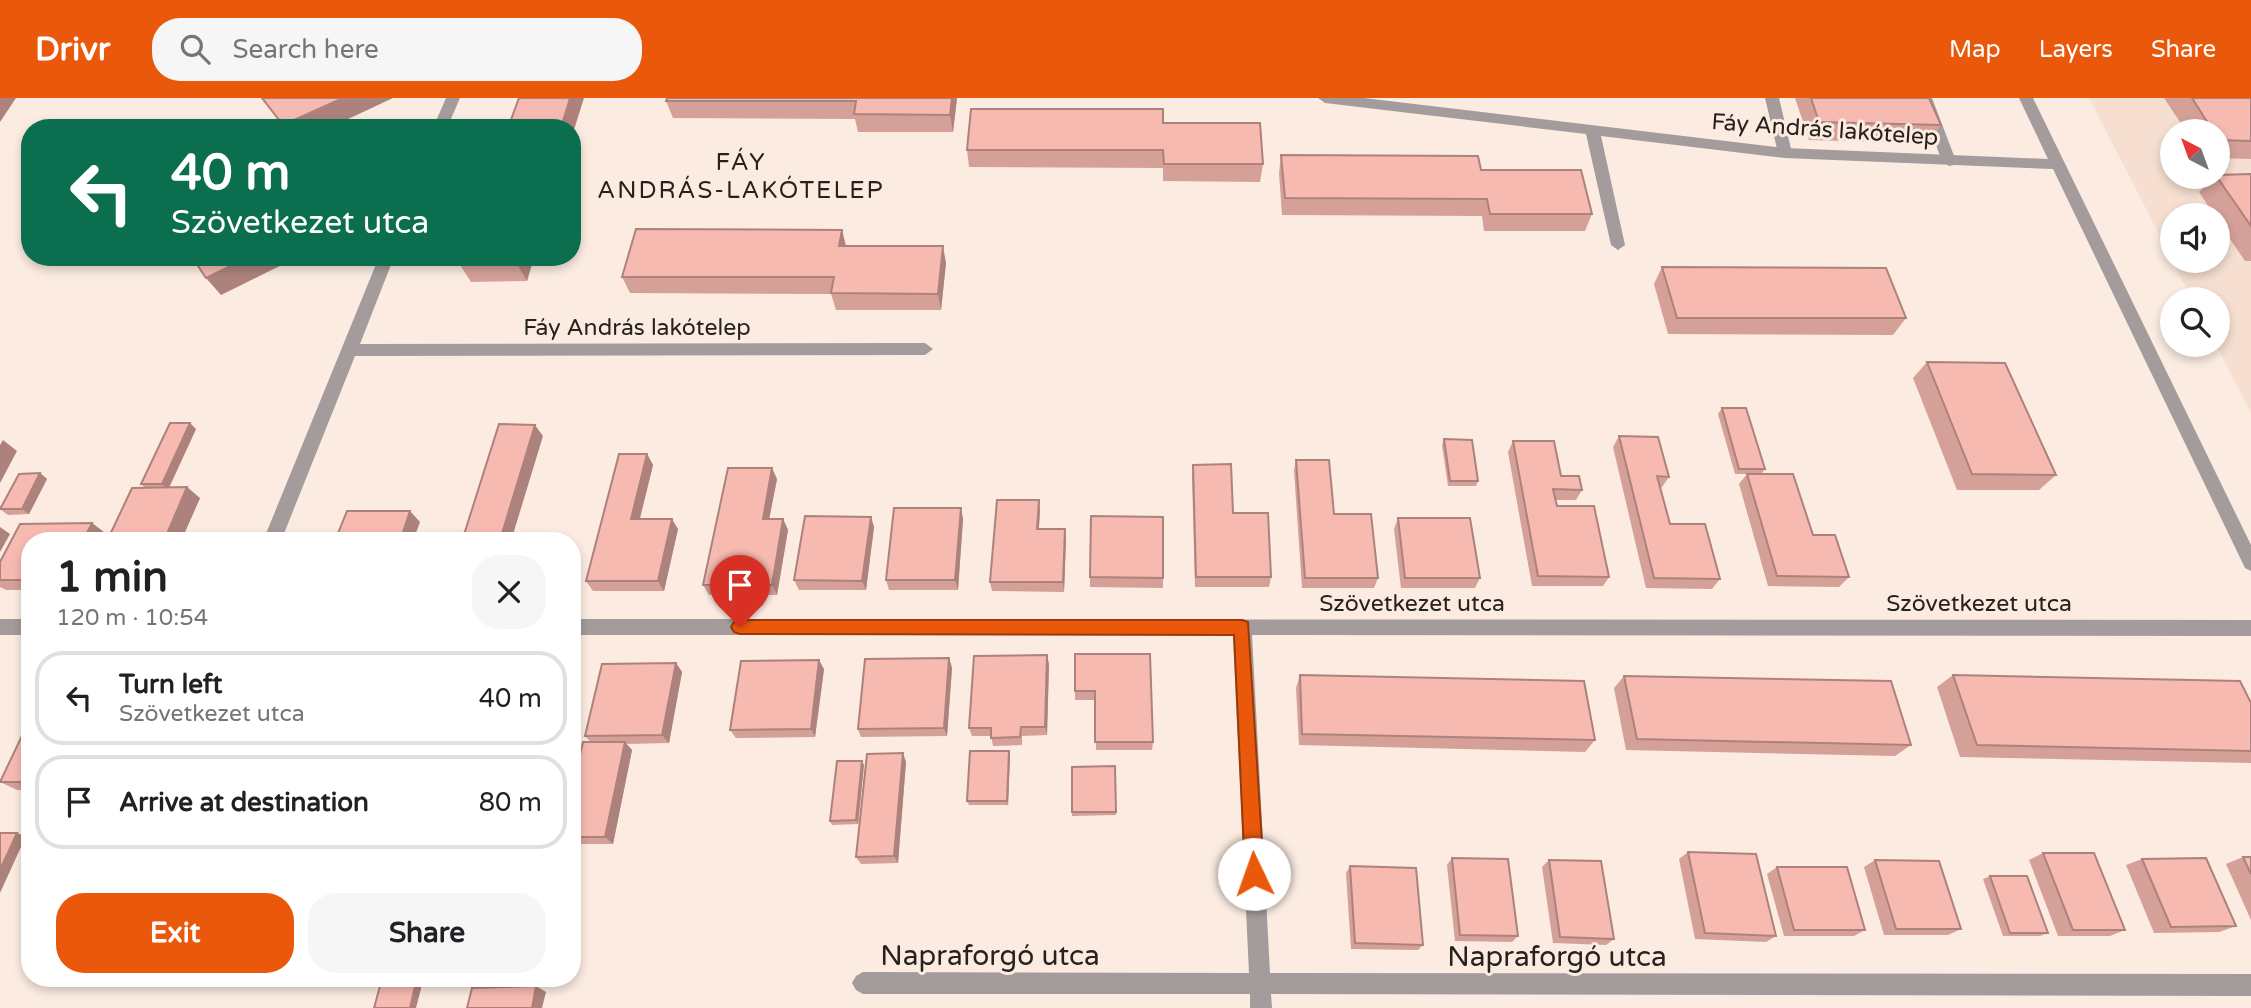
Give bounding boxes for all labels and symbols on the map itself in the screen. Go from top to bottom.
street label: Fáy András lakótelep [1711,108,1939,152]
north arrow [2160,119,2230,189]
district label: FÁY ANDRÁS-LAKÓTELEP [597,147,885,205]
street label: Fáy András lakótelep [523,314,751,342]
pin [710,555,770,627]
street label: Szövetkezet utca [1319,590,1505,618]
street label: Szövetkezet utca [1886,590,2072,618]
position arrow [1217,837,1291,911]
street label: Napraforgó utca [880,939,1100,973]
street label: Napraforgó utca [1447,940,1667,974]

